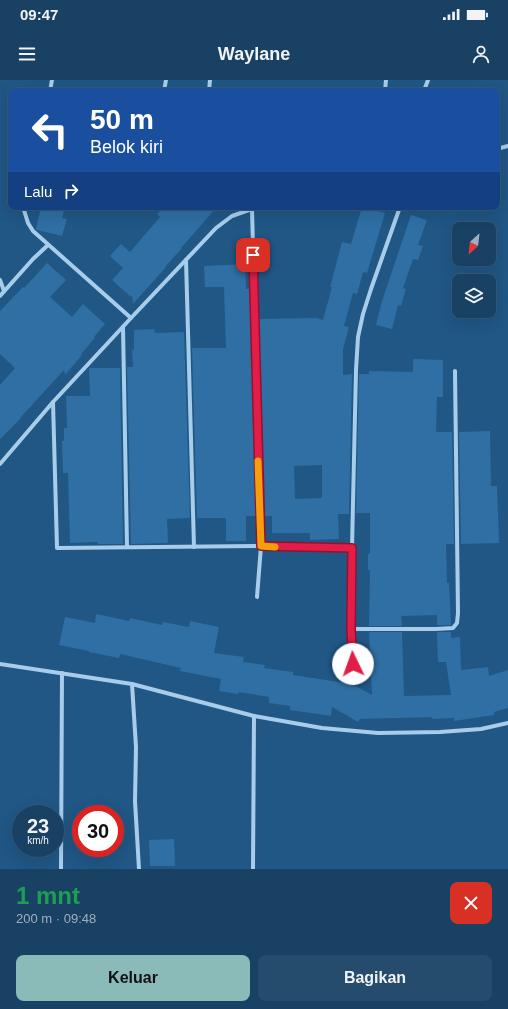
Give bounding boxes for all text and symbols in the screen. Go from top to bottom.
text: 09:47 [20,6,58,23]
icon: menu [16,43,38,65]
icon: person [470,43,492,65]
text: Waylane [218,44,290,64]
icon: left [24,104,76,156]
text: 50 m [90,104,154,135]
text: Belok kiri [90,137,163,157]
icon: right [60,180,82,202]
text: Lalu [24,183,52,200]
north arrow [452,222,496,266]
map controls [452,222,496,318]
pin [236,238,270,272]
icon: arrive [242,244,264,266]
button: layers [452,274,496,318]
position arrow [332,643,374,685]
speed limit sign: 30 [72,805,124,857]
text: 23 [27,815,49,837]
text: km/h [27,835,49,846]
text: 1 mnt [16,882,80,909]
button: close [450,882,492,924]
text: 200 m · 09:48 [16,911,96,926]
button: Keluar [16,955,250,1001]
button: Bagikan [258,955,492,1001]

